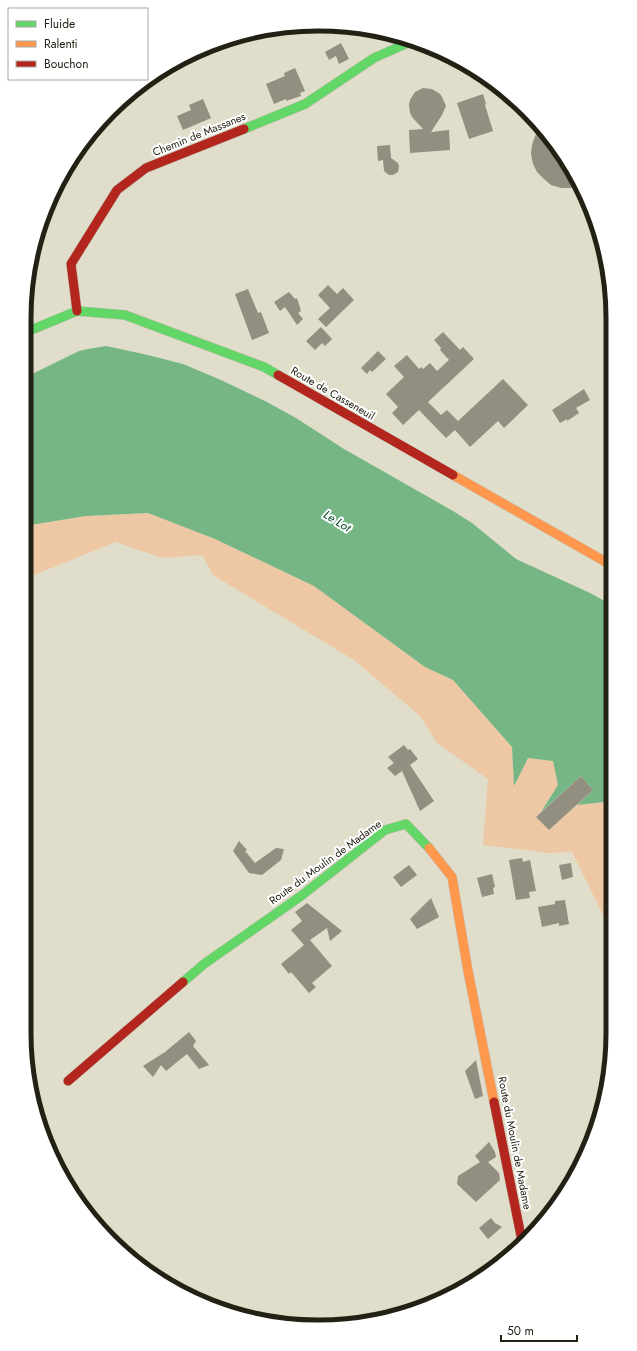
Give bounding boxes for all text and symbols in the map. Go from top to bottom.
legend [8,8,148,80]
text: Fluide [44,15,75,33]
text: Ralenti [44,35,78,53]
text: Bouchon [44,55,88,73]
street label: Chemin de Massanes [150,108,248,160]
street label: Route de Casseneuil [288,362,378,424]
water label: Le Lot [320,506,355,537]
street label: Route du Moulin de Madame [266,816,385,908]
street label: Route du Moulin de Madame [494,1075,536,1211]
scale bar [501,1317,577,1343]
text: 50 m [507,1322,534,1340]

